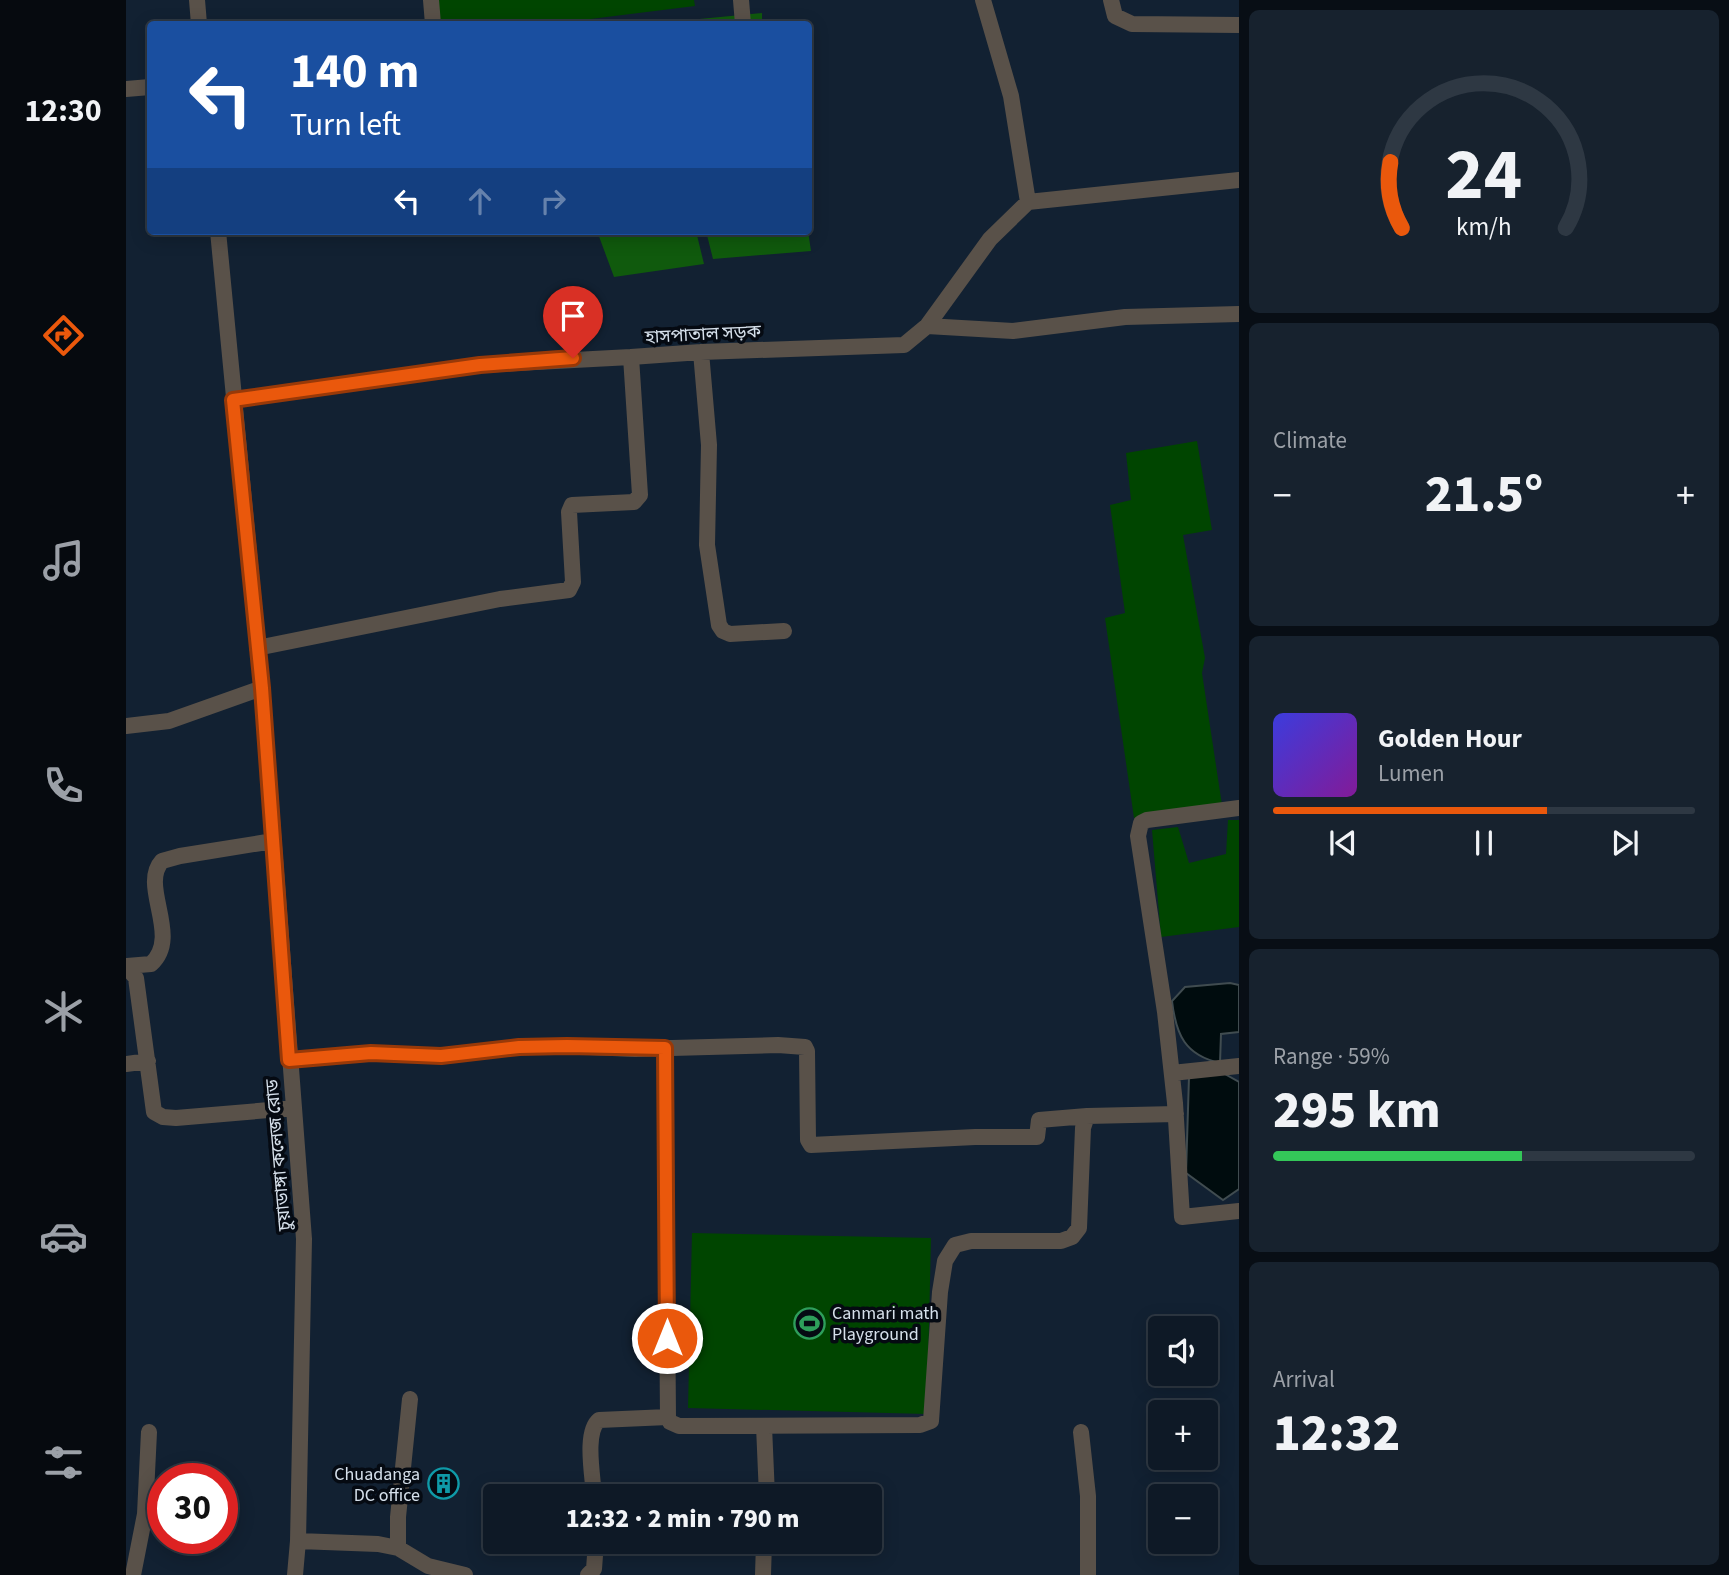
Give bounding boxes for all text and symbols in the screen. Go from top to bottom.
text: 140 m [290,37,419,107]
icon: left [175,49,266,140]
text: 12:30 [24,88,102,134]
text: Turn left [290,102,401,148]
text: 24 [1446,123,1522,227]
icon: left [388,182,426,220]
icon: ahead [461,182,499,220]
icon: right [534,182,572,220]
text: km/h [1456,208,1512,244]
pin [543,286,603,358]
icon: arrive [554,297,592,335]
icon: directions [39,311,88,360]
street label: হাসপাতাল সড়ক [643,319,762,350]
text: Climate [1273,424,1347,457]
text: 21.5° [1425,458,1543,532]
text: − [1273,469,1292,523]
text: + [1676,469,1695,523]
icon: music [39,536,88,585]
text: Golden Hour [1378,720,1522,757]
text: Lumen [1378,757,1445,790]
icon: phone [39,761,88,810]
icon: previous [1324,824,1362,862]
icon: pause [1465,824,1503,862]
icon: next [1606,824,1644,862]
icon: climate [39,987,88,1036]
text: Range · 59% [1273,1040,1390,1073]
text: 295 km [1273,1074,1441,1148]
street label: চুয়াডাঙ্গা কলেজ রোড [259,1078,298,1233]
icon: car [39,1212,88,1261]
position arrow [630,1301,704,1375]
place label: Canmari math Playground [832,1301,939,1347]
sports icon: Canmari math Playground [792,1306,826,1340]
map controls [1148,1316,1218,1554]
button: sound [1148,1316,1218,1386]
text: Arrival [1273,1363,1335,1396]
text: 12:32 [1273,1397,1400,1471]
button: + [1148,1400,1218,1470]
icon: filters [39,1438,88,1487]
place label: Chuadanga DC office [334,1462,420,1508]
speed limit sign: 30 [147,1463,238,1554]
building icon: Chuadanga DC office [426,1467,460,1501]
button: − [1148,1484,1218,1554]
text: 12:32 · 2 min · 790 m [566,1500,799,1537]

